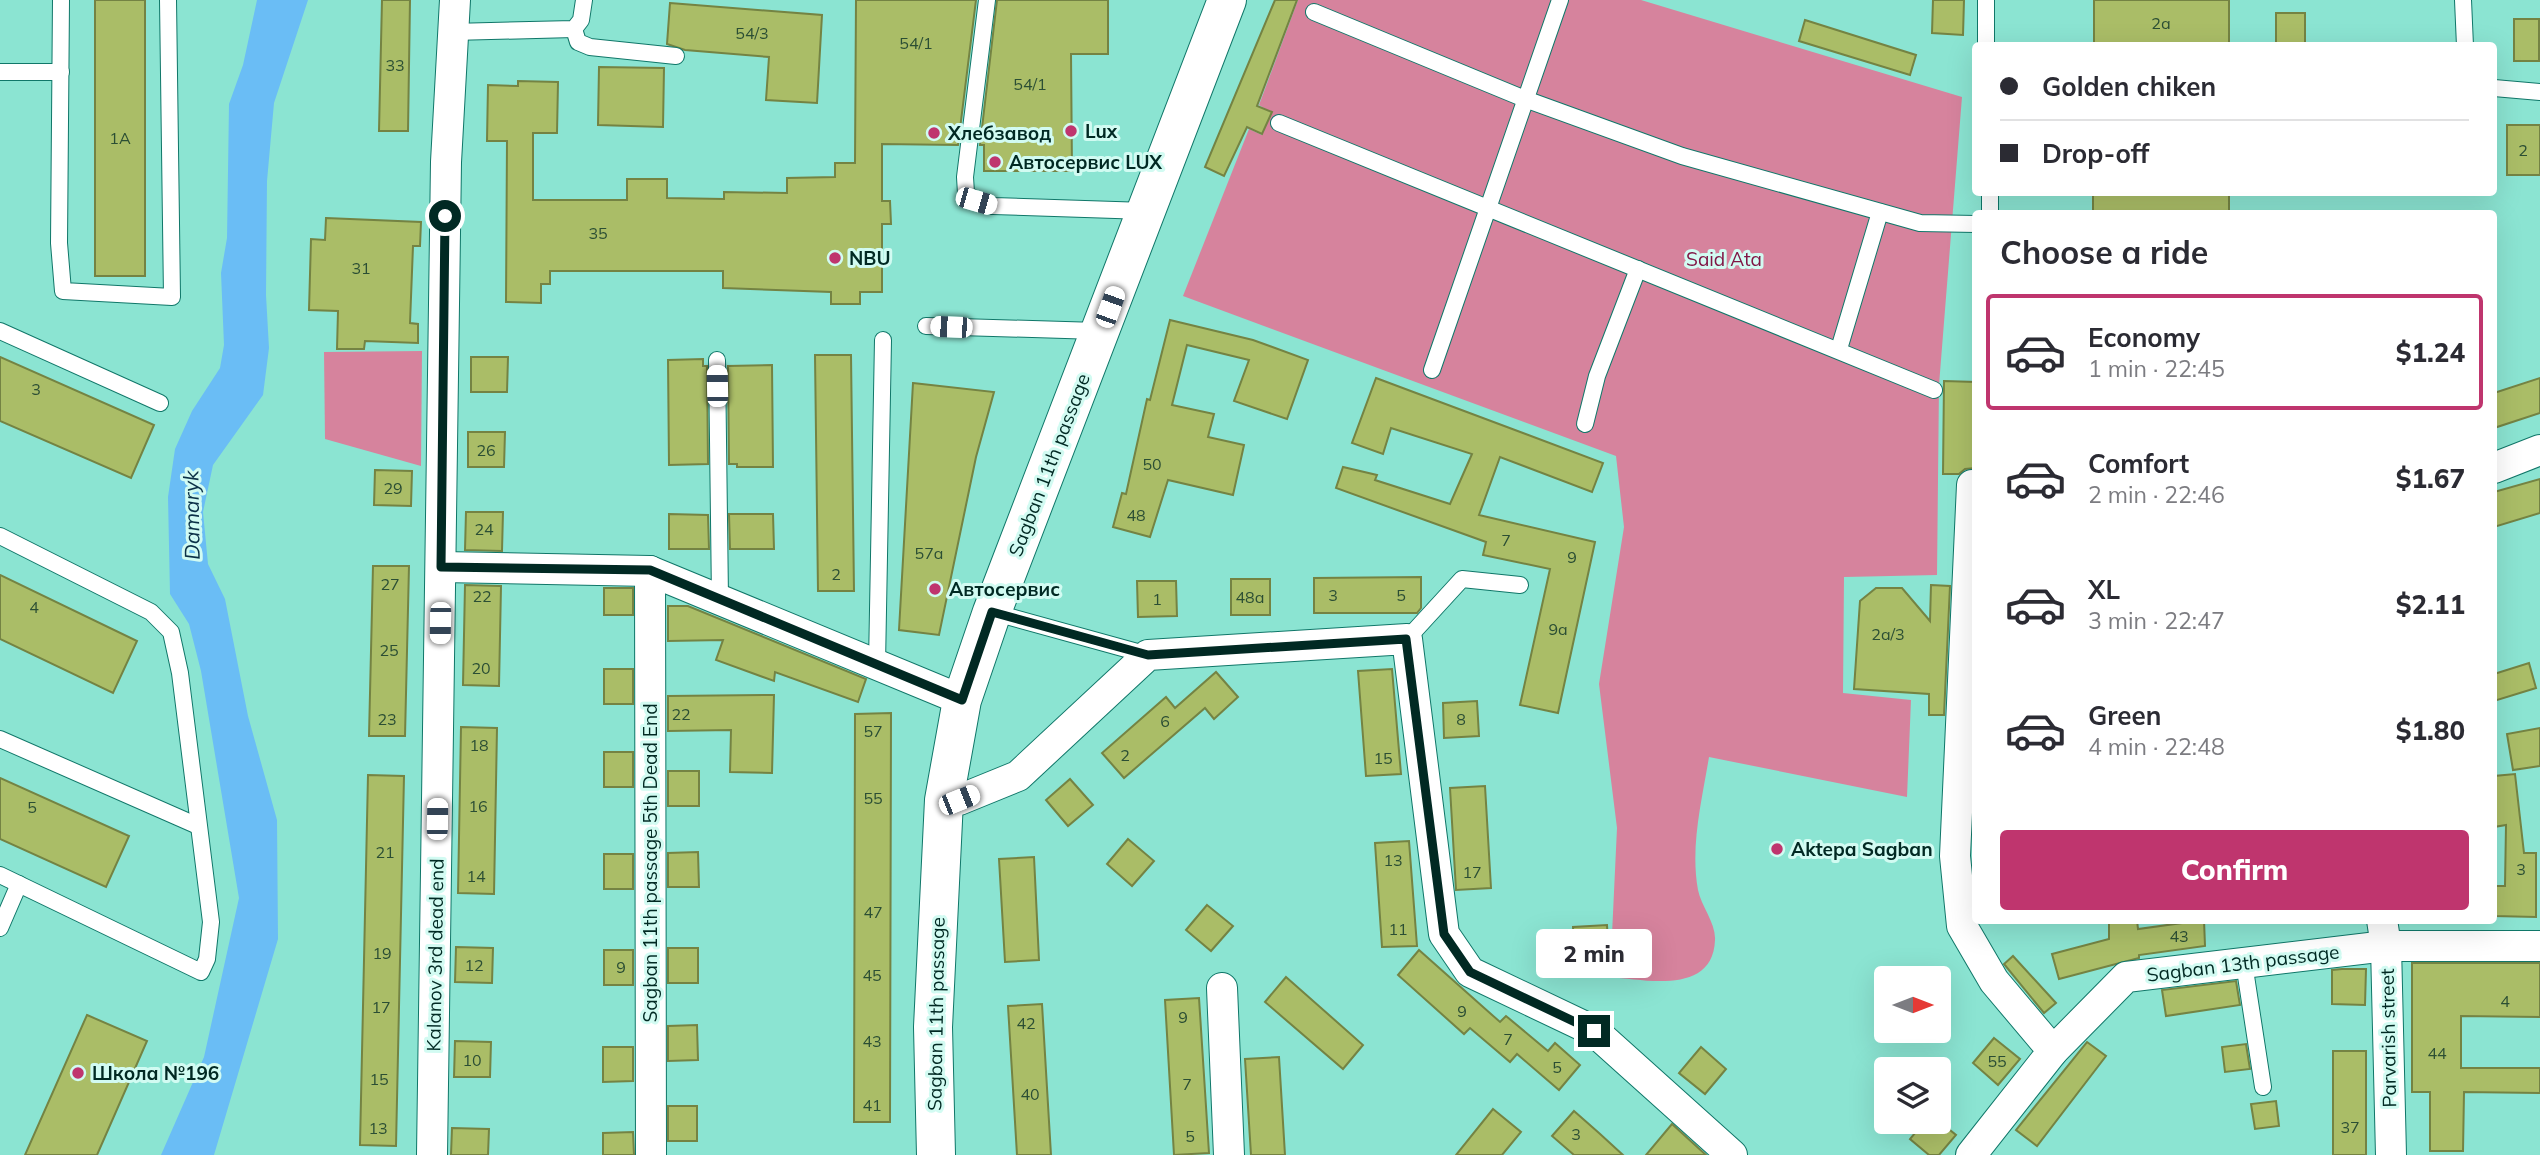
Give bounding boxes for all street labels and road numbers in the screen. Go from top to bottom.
street label: Sagban 11th passage [1003,370,1095,560]
street label: Sagban 11th passage 5th Dead End [638,703,662,1023]
street label: Kalanov 3rd dead end [421,858,449,1052]
street label: Sagban 11th passage [922,917,950,1111]
street label: Sagban 13th passage [2145,939,2341,987]
street label: Parvarish street [2375,968,2401,1108]

